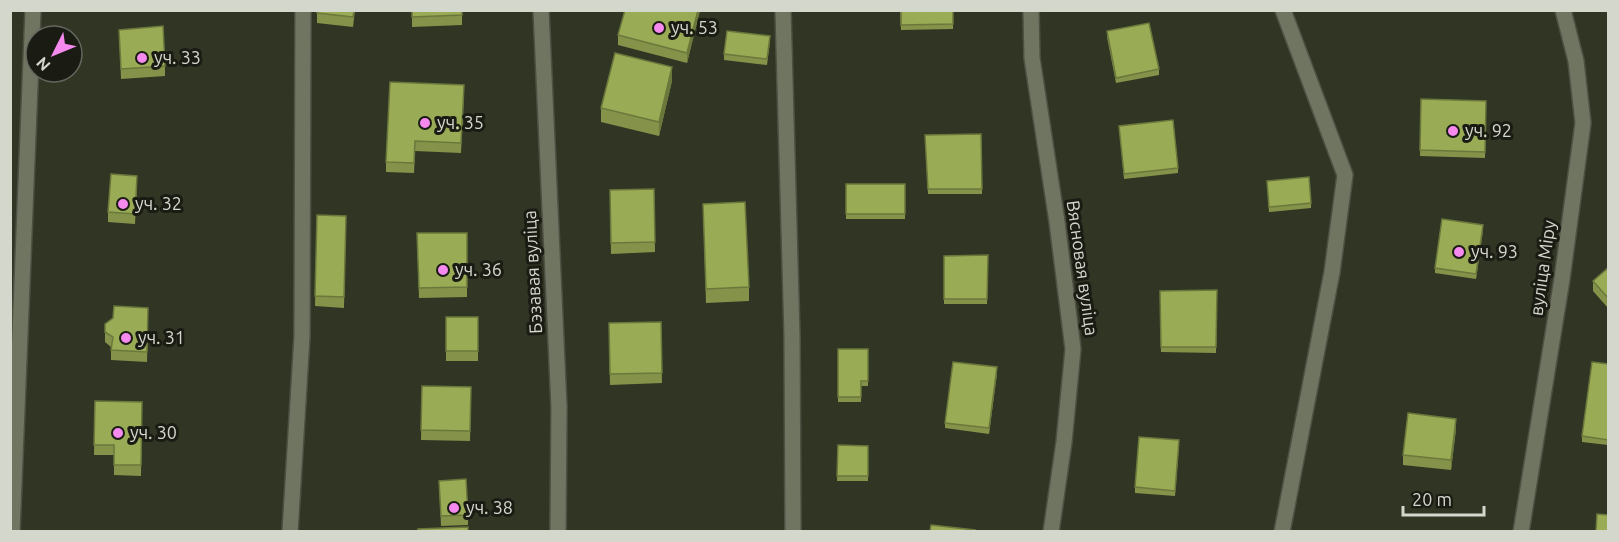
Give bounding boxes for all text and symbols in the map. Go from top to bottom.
place label: уч. 53 [671,17,718,37]
marker: уч. 53 [652,21,666,35]
north arrow [24,24,84,84]
place label: уч. 33 [154,47,201,67]
marker: уч. 33 [135,51,149,65]
text: N [32,54,54,75]
place label: уч. 35 [437,112,484,132]
marker: уч. 35 [418,116,432,130]
place label: уч. 92 [1465,120,1512,140]
marker: уч. 92 [1446,124,1460,138]
place label: уч. 32 [135,193,182,213]
marker: уч. 32 [116,197,130,211]
street label: Вясновая вуліца [1064,199,1102,337]
street label: Бэзавая вуліца [519,210,545,334]
street label: вуліца Міру [1525,218,1559,317]
place label: уч. 93 [1471,241,1518,261]
marker: уч. 93 [1452,245,1466,259]
place label: уч. 36 [455,259,502,279]
marker: уч. 36 [436,263,450,277]
place label: уч. 31 [138,327,185,347]
marker: уч. 31 [119,331,133,345]
place label: уч. 30 [130,422,177,442]
marker: уч. 30 [111,426,125,440]
scale bar [1403,479,1484,517]
text: 20 m [1412,489,1452,509]
place label: уч. 38 [466,497,513,517]
marker: уч. 38 [447,501,461,515]

